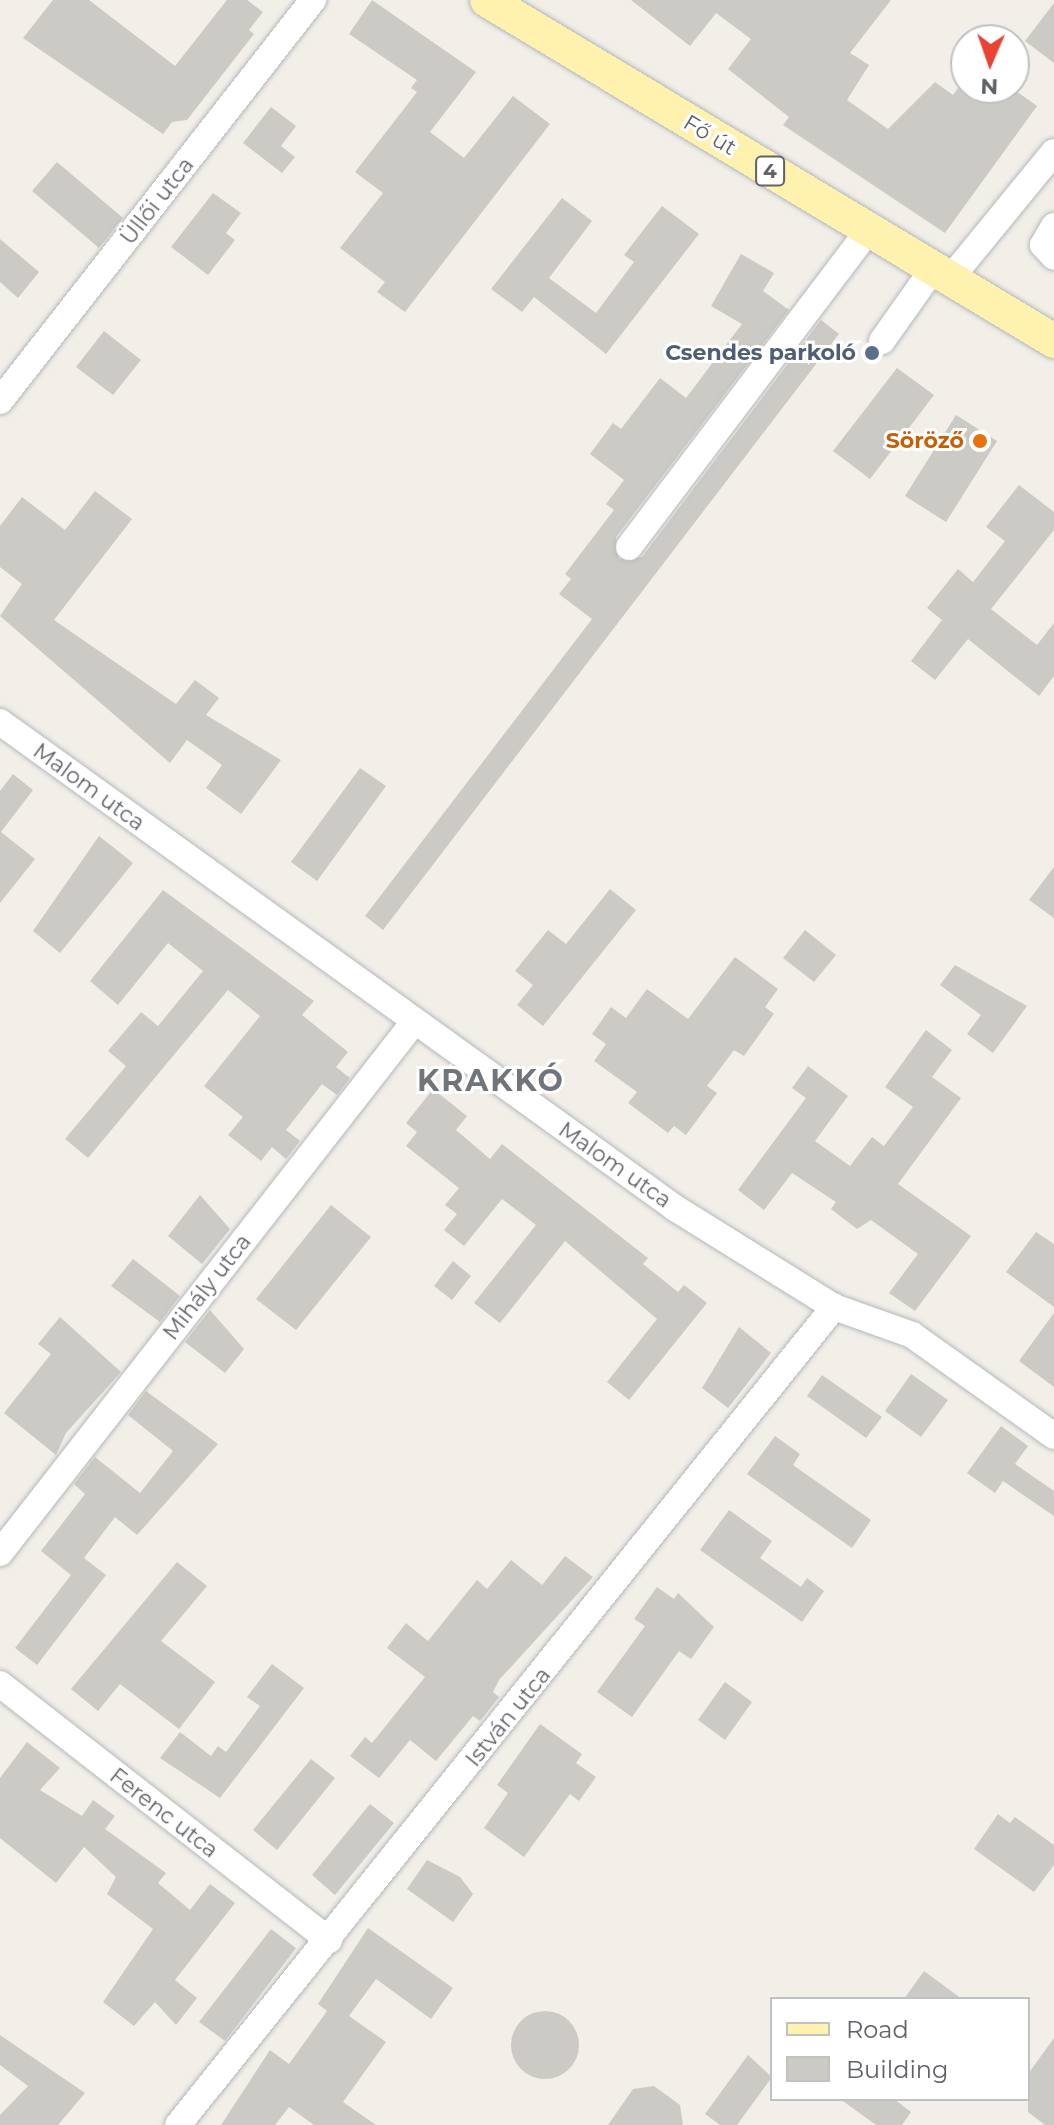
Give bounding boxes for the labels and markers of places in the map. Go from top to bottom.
place label: Csendes parkoló [665,340,856,366]
marker: Csendes parkoló [863,344,881,362]
place label: Söröző [886,428,964,454]
marker: Söröző [971,432,989,450]

